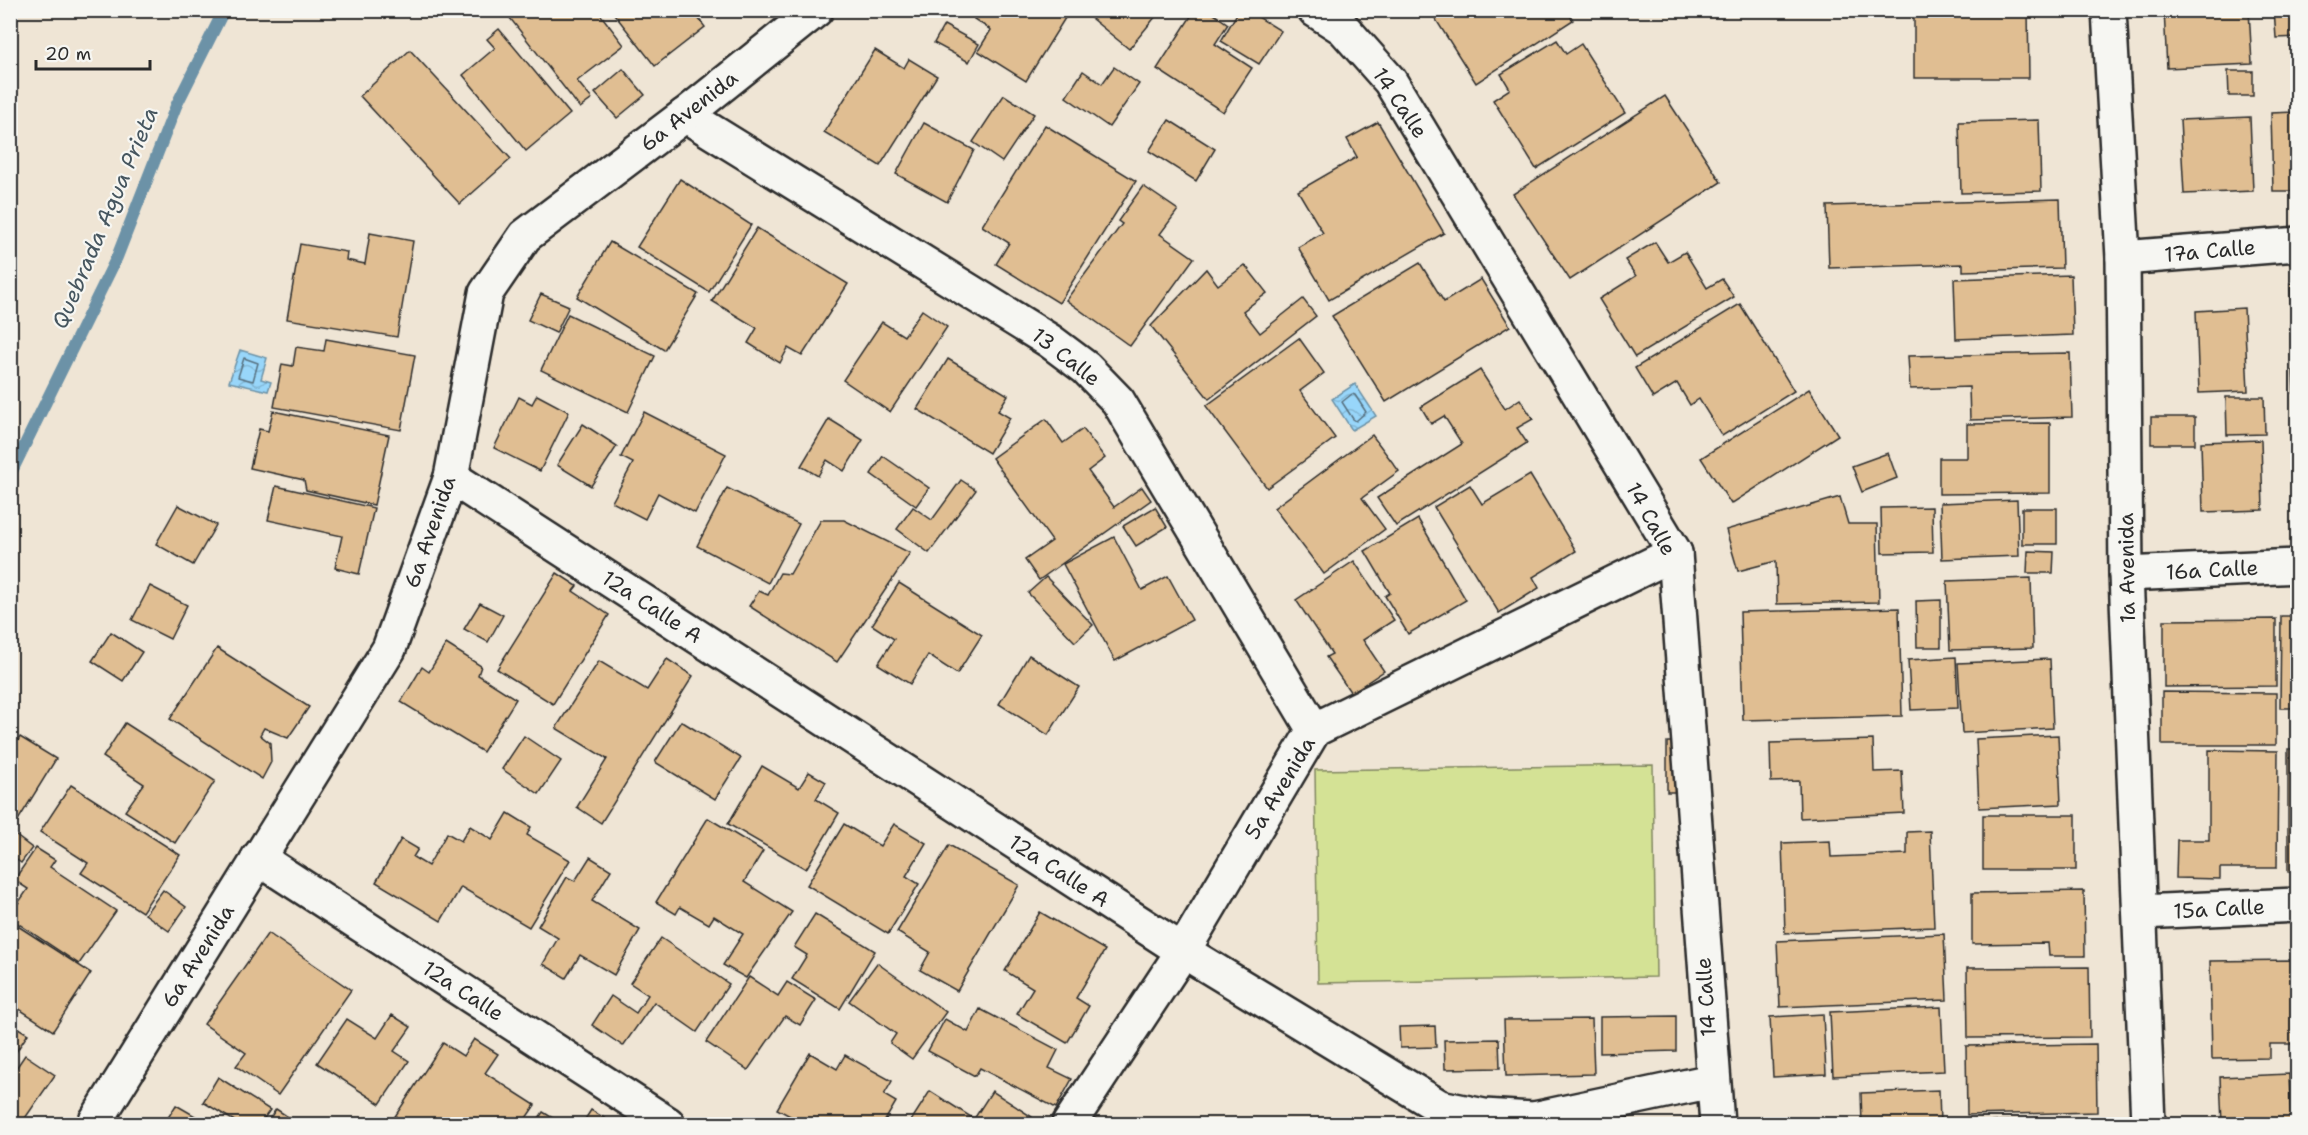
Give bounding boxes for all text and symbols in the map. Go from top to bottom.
scale bar [36,33,150,71]
text: 20 m [45,42,91,66]
street label: 14 Calle [1366,62,1434,144]
street label: 6a Avenida [634,64,744,158]
water label: Quebrada Agua Prieta [45,103,165,333]
street label: 17a Calle [2163,233,2257,269]
street label: 13 Calle [1026,321,1106,393]
street label: 6a Avenida [398,472,462,592]
street label: 14 Calle [1619,477,1683,561]
street label: 1a Avenida [2112,513,2142,623]
street label: 16a Calle [2165,554,2259,586]
street label: 12a Calle A [597,564,707,650]
street label: 5a Avenida [1238,731,1322,845]
street label: 12a Calle A [1004,828,1114,914]
street label: 15a Calle [2173,893,2265,925]
street label: 6a Avenida [155,899,241,1013]
street label: 12a Calle [417,954,509,1028]
street label: 14 Calle [1689,956,1723,1038]

